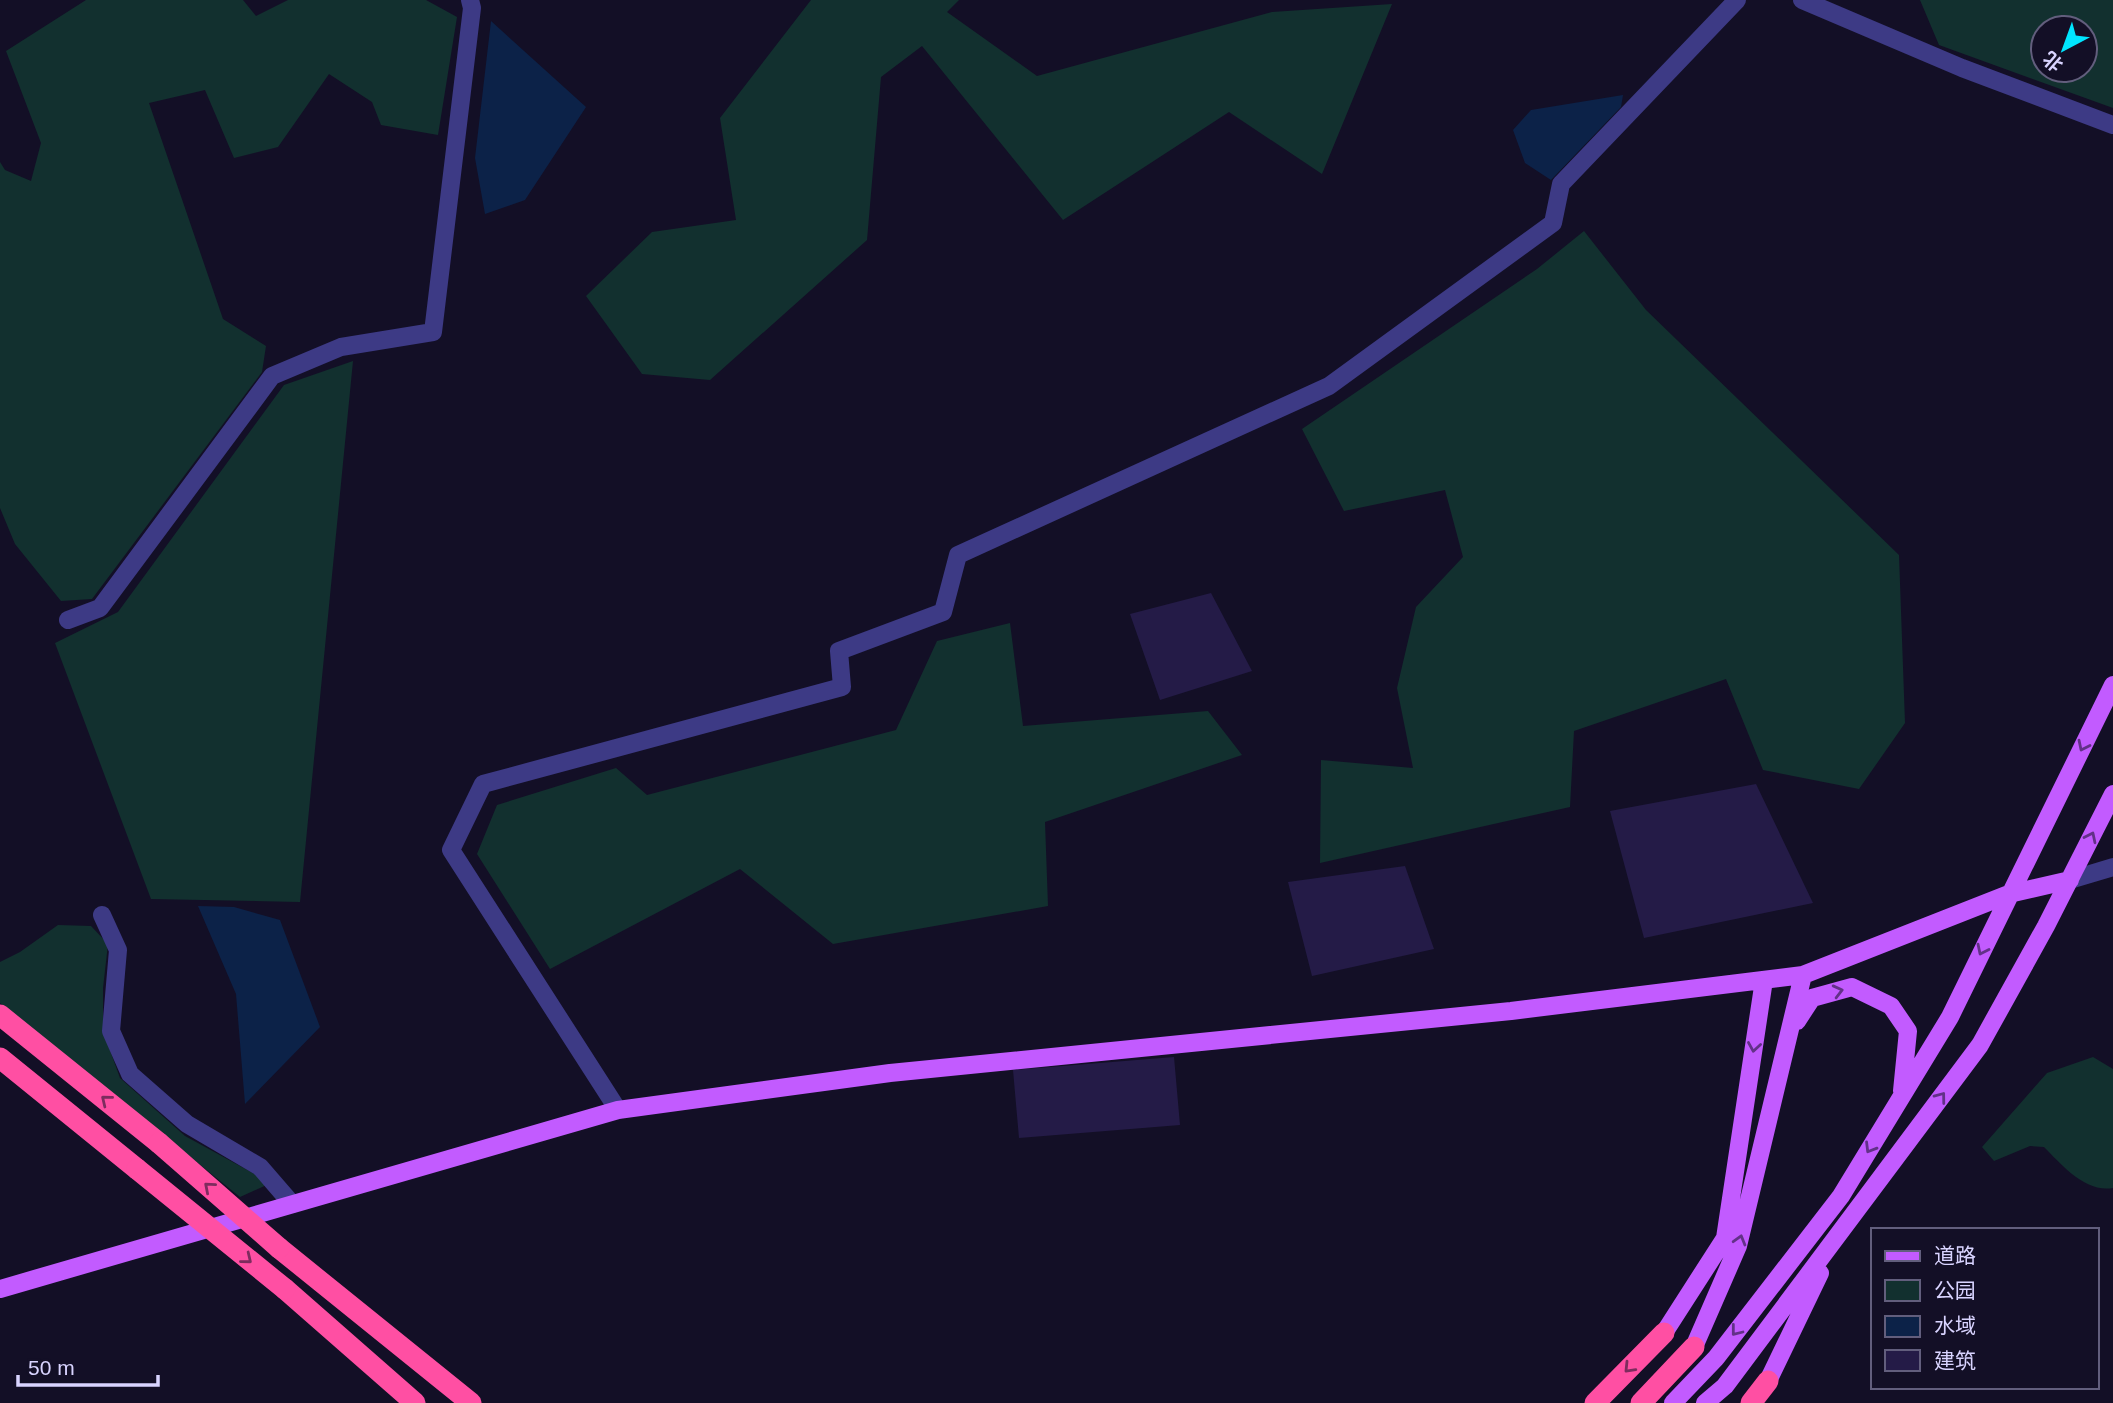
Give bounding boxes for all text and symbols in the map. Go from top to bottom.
north arrow [2029,14,2099,84]
text: 北 [2039,47,2067,76]
one-way arrow [2077,739,2091,751]
one-way arrow [2083,832,2097,844]
one-way arrow [1977,943,1991,955]
one-way arrow [1832,985,1844,999]
one-way arrow [1747,1041,1762,1053]
one-way arrow [1933,1092,1945,1105]
one-way arrow [101,1096,113,1109]
one-way arrow [1866,1140,1879,1153]
one-way arrow [205,1183,218,1195]
legend [1871,1228,2099,1389]
one-way arrow [1731,1234,1746,1246]
text: 道路 [1934,1244,1976,1267]
one-way arrow [240,1250,252,1263]
text: 公园 [1934,1279,1976,1302]
text: 水域 [1934,1314,1976,1337]
one-way arrow [1732,1323,1745,1336]
scale bar [18,1344,158,1388]
text: 建筑 [1934,1349,1976,1372]
text: 50 m [28,1356,75,1379]
one-way arrow [1625,1360,1638,1373]

